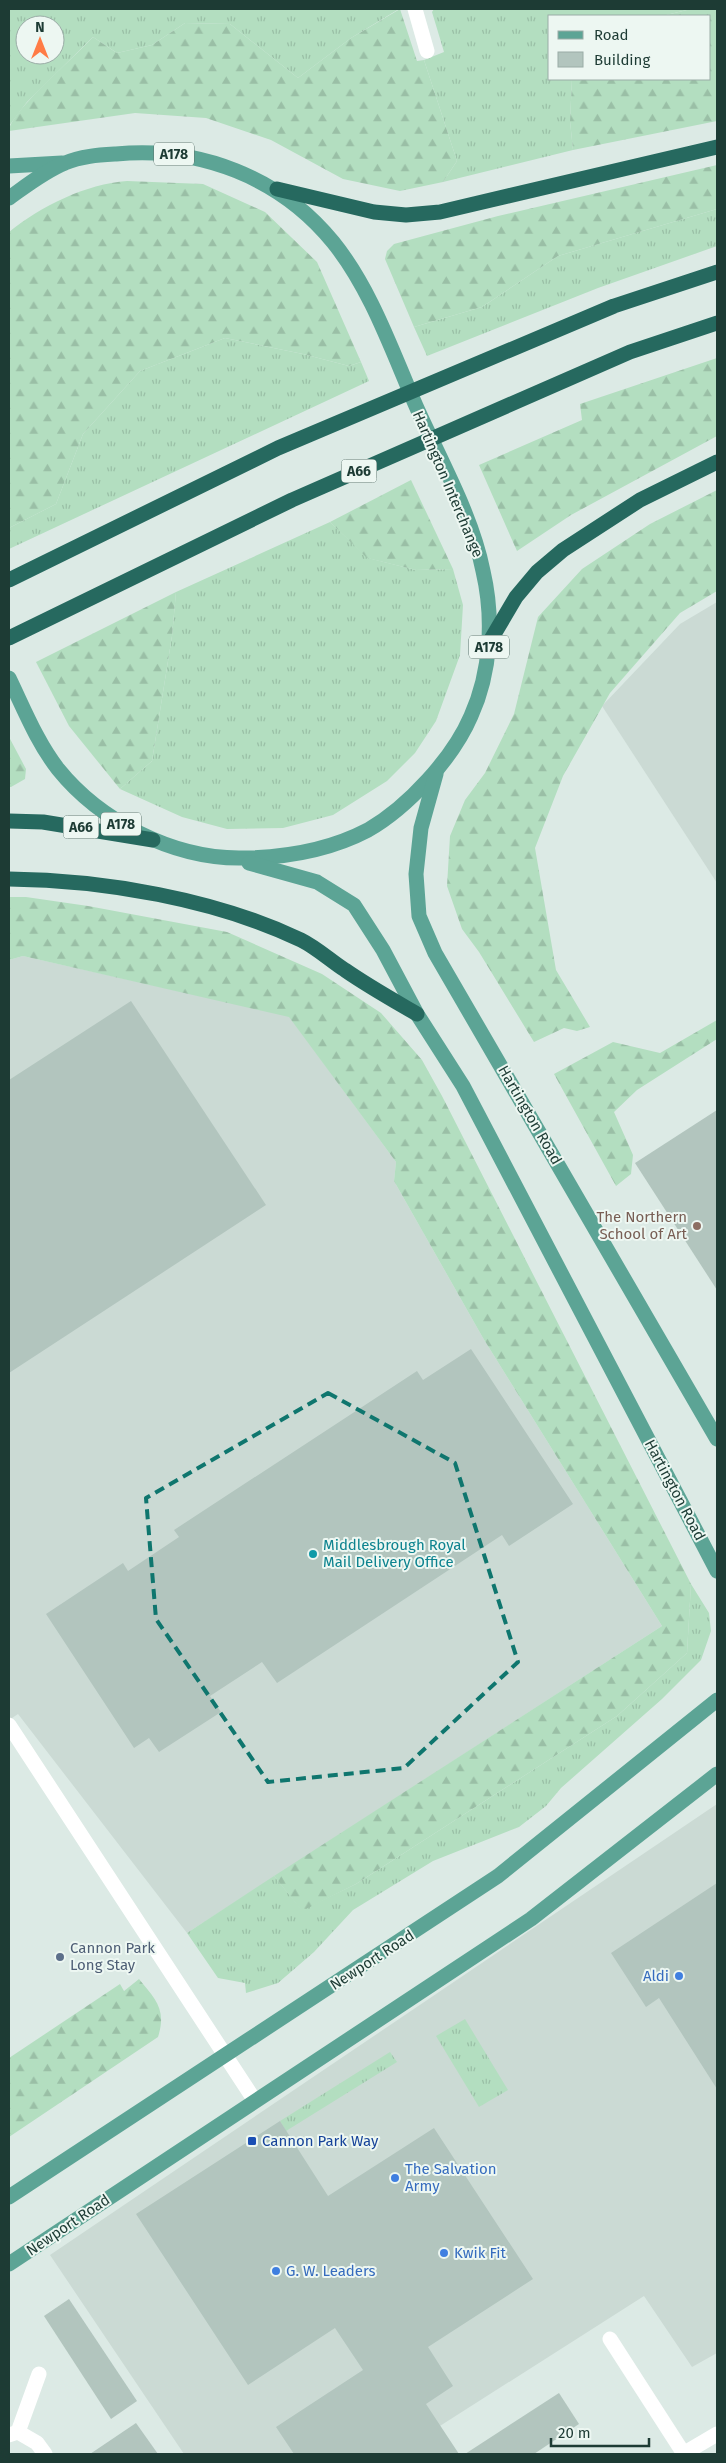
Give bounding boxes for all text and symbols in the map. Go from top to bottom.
north arrow [15,15,65,65]
legend [548,15,711,80]
text: N [35,19,45,36]
text: Road [594,26,629,44]
text: Building [594,51,650,69]
road number: A178 [154,142,194,166]
street label: Hartington Interchange [409,408,487,560]
road number: A66 [342,460,376,482]
road number: A178 [469,636,509,659]
road number: A178 [101,812,141,836]
road number: A66 [64,816,98,839]
street label: Hartington Road [494,1062,566,1168]
place label: The Northern School of Art [597,1208,688,1243]
marker: The Northern School of Art [691,1220,703,1232]
street label: Hartington Road [641,1436,709,1544]
place label: Middlesbrough Royal Mail Delivery Office [323,1536,466,1571]
marker: Middlesbrough Royal Mail Delivery Office [307,1548,319,1560]
street label: Newport Road [327,1926,417,1994]
place label: Cannon Park Long Stay [70,1939,155,1974]
marker: Cannon Park Long Stay [54,1951,66,1963]
place label: Aldi [643,1967,669,1985]
marker: Aldi [673,1970,685,1982]
place label: Cannon Park Way [262,2132,379,2150]
marker: Cannon Park Way [246,2135,258,2147]
place label: The Salvation Army [405,2160,497,2195]
marker: The Salvation Army [389,2172,401,2184]
street label: Newport Road [23,2191,113,2259]
place label: Kwik Fit [454,2244,506,2262]
marker: Kwik Fit [438,2247,450,2259]
place label: G. W. Leaders [286,2262,376,2280]
marker: G. W. Leaders [270,2265,282,2277]
scale bar [551,2416,648,2448]
text: 20 m [558,2424,591,2442]

